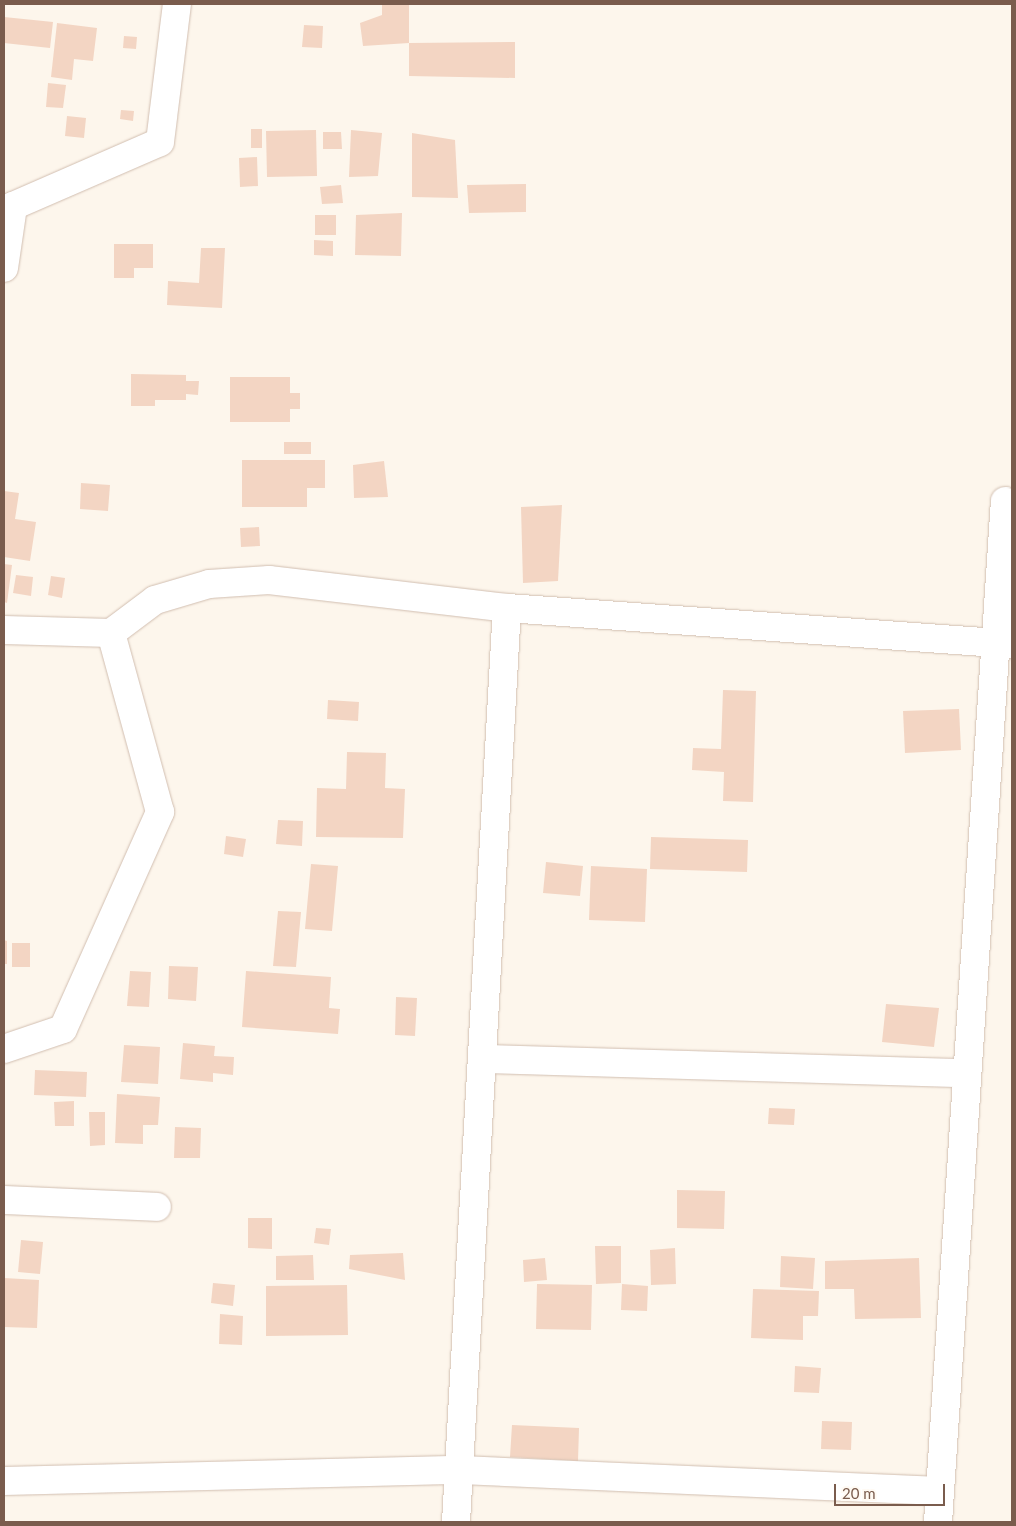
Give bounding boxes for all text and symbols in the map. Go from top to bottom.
scale bar [836,1474,947,1506]
text: 20 m [842,1484,876,1502]

